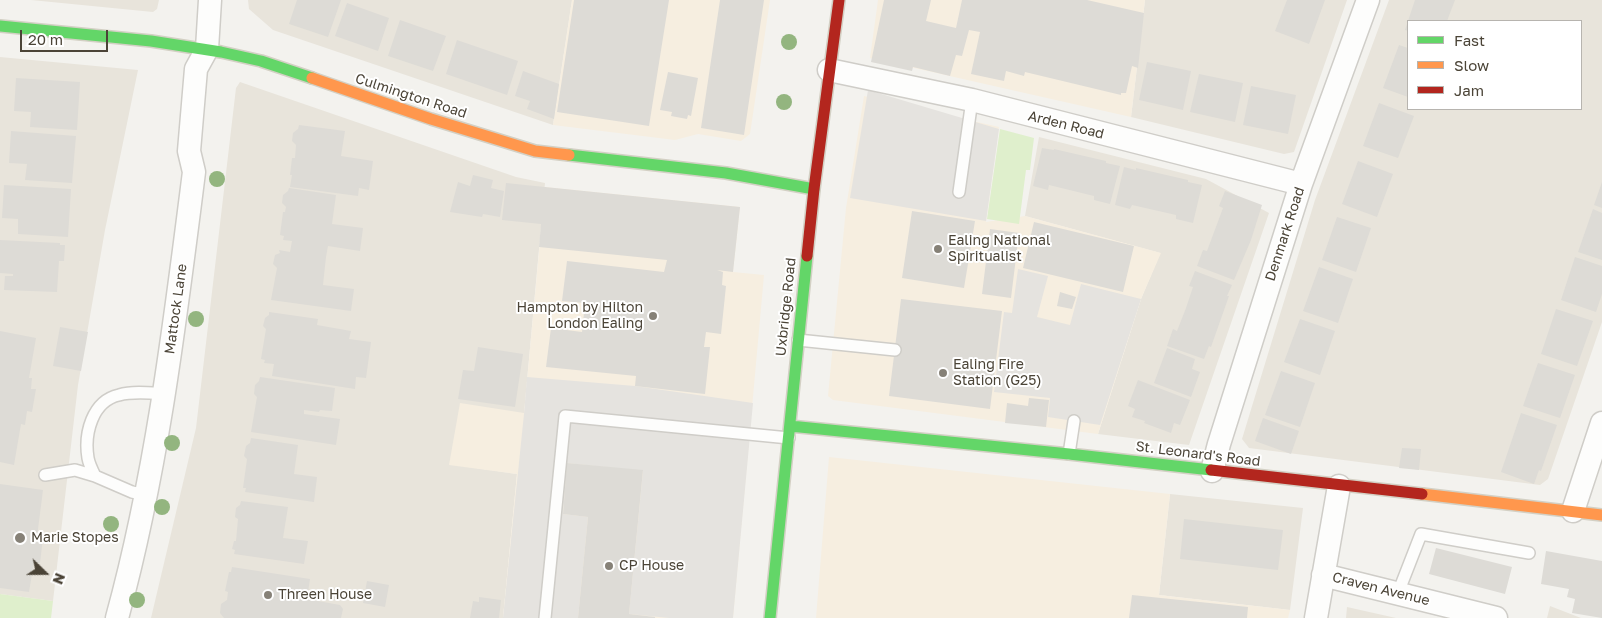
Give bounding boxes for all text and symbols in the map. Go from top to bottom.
scale bar [22,20,110,52]
legend [1407,20,1582,110]
text: 20 m [28,30,63,48]
text: Fast [1454,31,1485,49]
text: Slow [1454,56,1489,74]
street label: Culmington Road [353,70,469,122]
text: Jam [1454,81,1484,99]
street label: Arden Road [1026,107,1106,143]
street label: Denmark Road [1262,185,1308,283]
place label: Ealing National Spiritualist [948,233,1050,266]
marker: Ealing National Spiritualist [932,243,944,255]
street label: Uxbridge Road [772,257,800,357]
street label: Mattock Lane [161,263,191,355]
place label: Hampton by Hilton London Ealing [516,300,643,332]
marker: Hampton by Hilton London Ealing [647,310,659,322]
place label: Ealing Fire Station (G25) [953,357,1042,390]
marker: Ealing Fire Station (G25) [937,367,949,379]
street label: St. Leonard's Road [1135,438,1261,470]
place label: Marie Stopes [31,530,119,546]
marker: Marie Stopes [13,531,27,545]
north arrow [20,548,70,598]
place label: CP House [619,558,684,574]
marker: CP House [603,560,615,572]
street label: Craven Avenue [1331,569,1431,609]
text: N [50,571,69,587]
place label: Threen House [278,587,372,603]
marker: Threen House [262,589,274,601]

